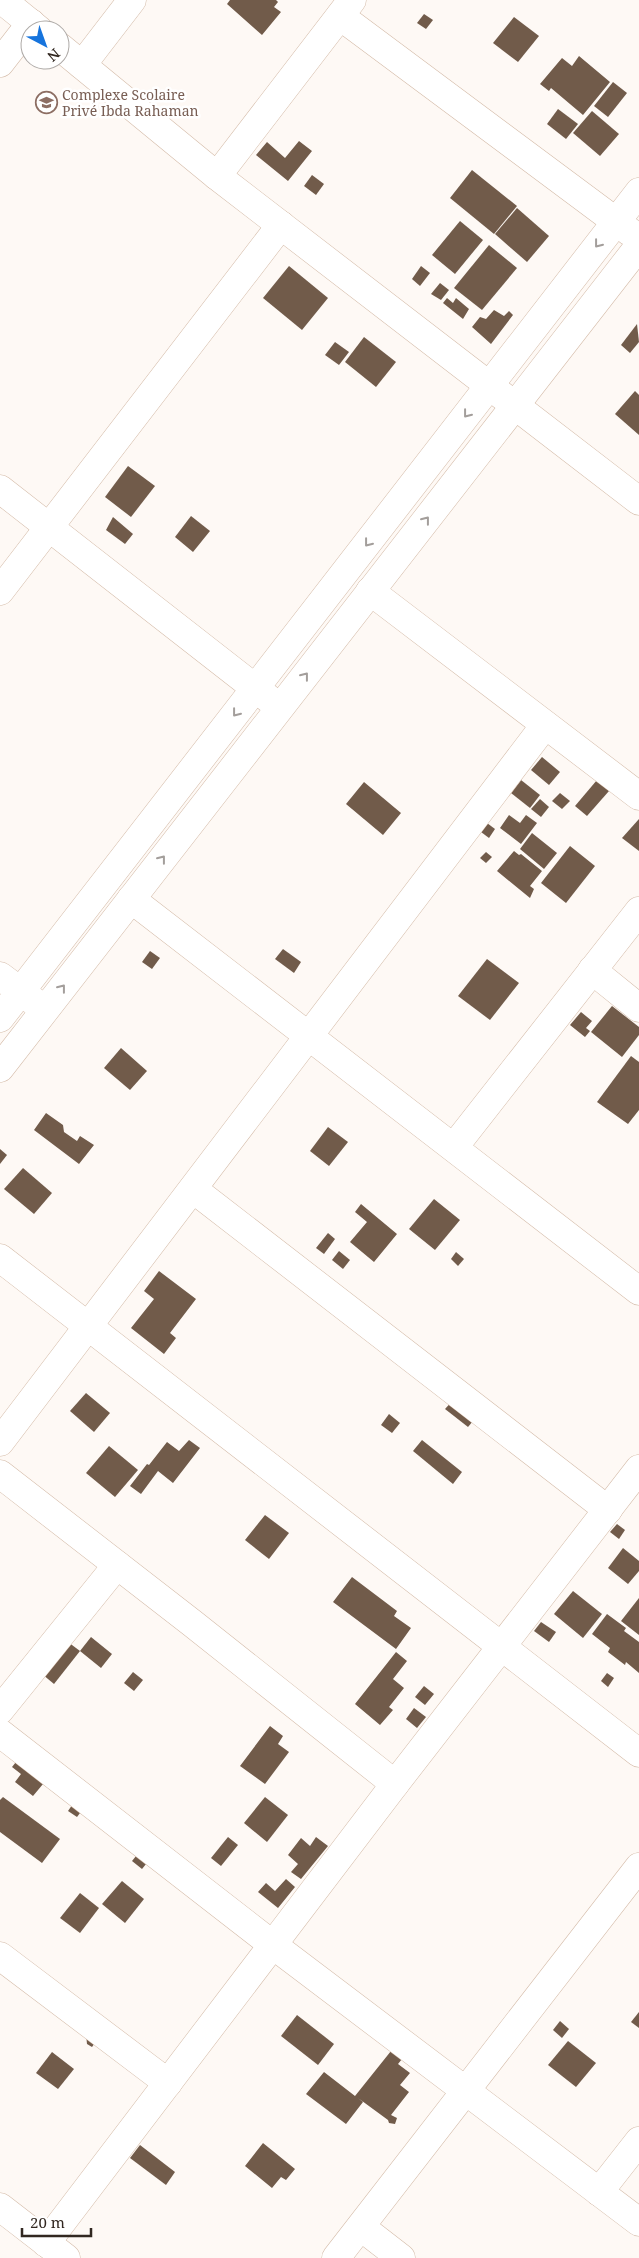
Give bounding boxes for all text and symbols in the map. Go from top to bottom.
north arrow [20,20,70,70]
text: N [43,44,64,66]
place label: Complexe Scolaire Privé Ibda Rahaman [62,85,199,120]
school or university icon: Complexe Scolaire Privé Ibda Rahaman [34,90,58,114]
one-way arrow [596,238,604,247]
one-way arrow [464,408,473,418]
one-way arrow [420,517,428,526]
one-way arrow [365,537,373,546]
one-way arrow [299,673,307,682]
one-way arrow [233,707,242,717]
one-way arrow [156,856,164,865]
one-way arrow [57,985,65,994]
scale bar [22,2206,91,2238]
text: 20 m [30,2212,65,2232]

